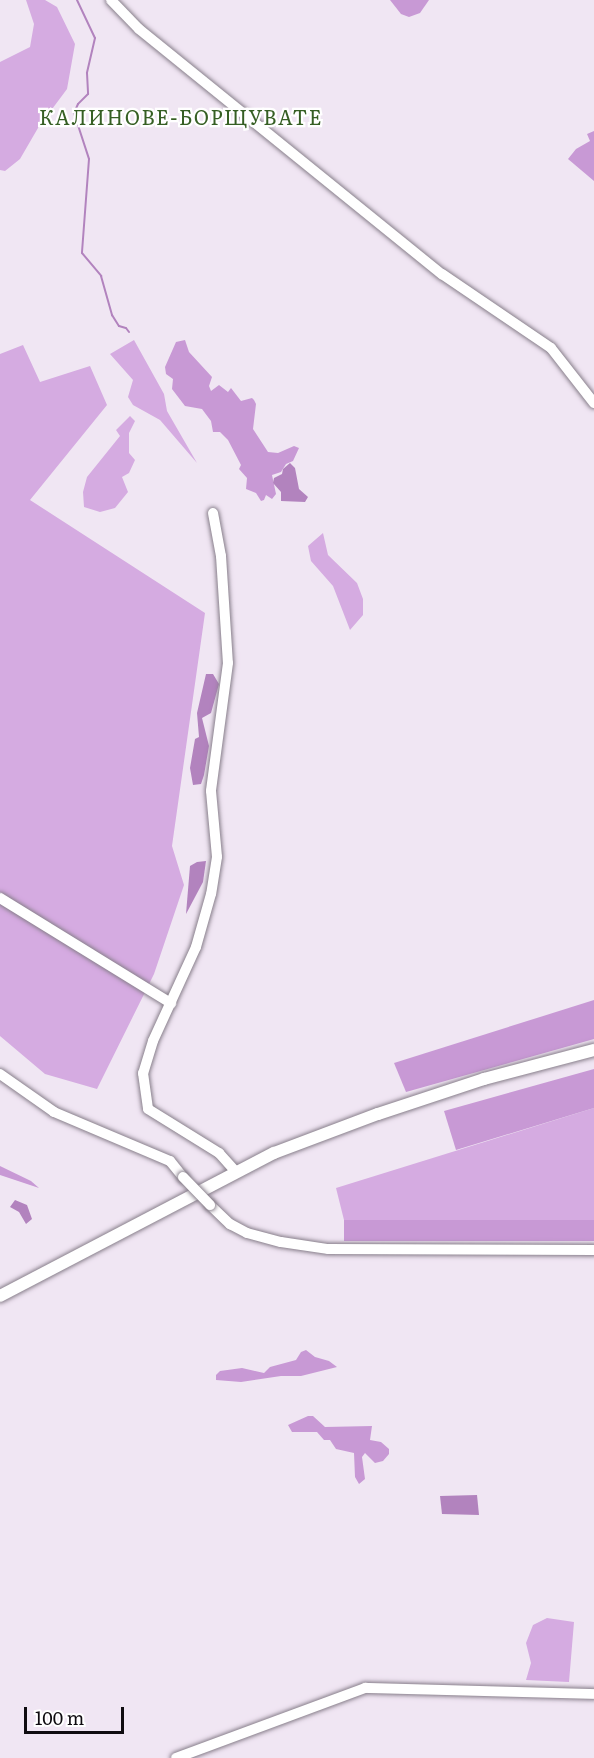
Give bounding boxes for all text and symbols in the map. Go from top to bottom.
district label: КАЛИНОВЕ-БОРЩУВАТЕ [39,104,323,128]
scale bar [27,1695,128,1733]
text: 100 m [35,1704,84,1731]

